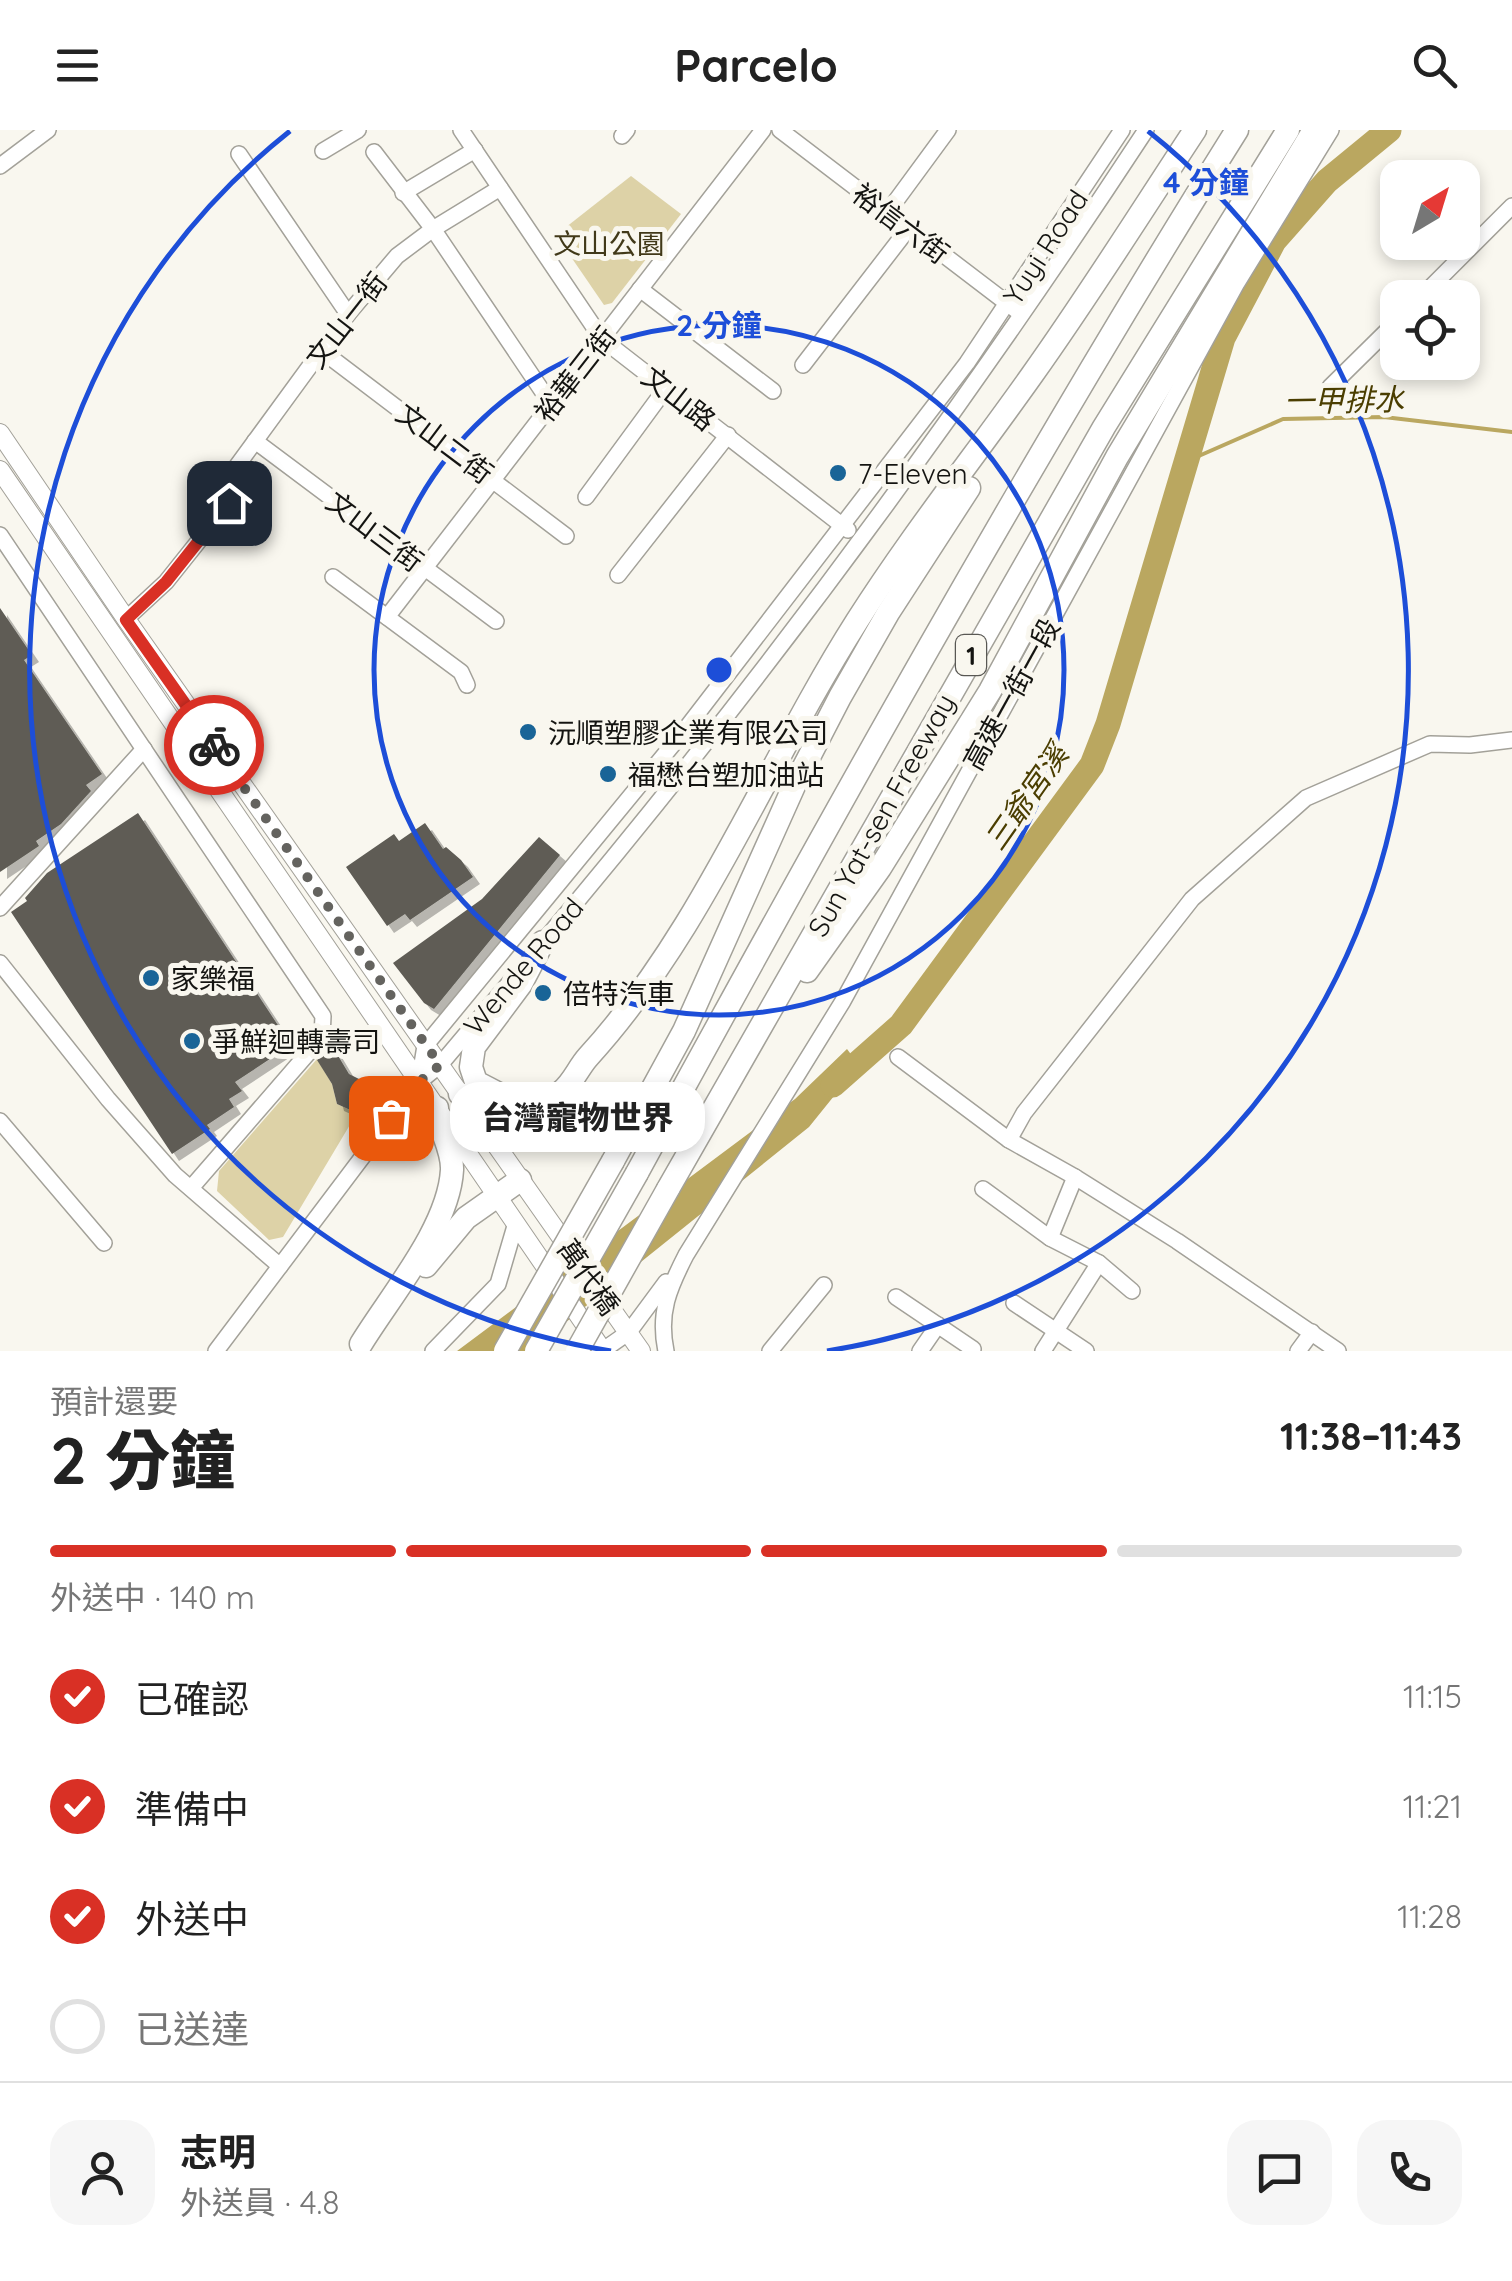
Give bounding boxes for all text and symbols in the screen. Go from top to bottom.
text: Parcelo [674,37,838,93]
icon: menu [50,38,105,93]
icon: search [1407,38,1462,93]
north arrow [1380,160,1480,260]
map controls [1380,160,1480,380]
text: 4 分鐘 [1163,163,1249,201]
street label: 裕信六街 [846,175,956,271]
street label: Yuyi Road [995,183,1095,311]
park label: 文山公園 [553,226,665,261]
street label: 文山一街 [298,265,394,375]
button: locate [1380,280,1480,380]
text: 2 分鐘 [676,306,762,344]
street label: 裕華三街 [527,319,623,429]
street label: 文山路 [635,358,723,438]
water label: 一甲排水 [1284,380,1406,420]
street label: 文山二街 [390,395,500,491]
place label: 7-Eleven [858,456,968,491]
pin [187,461,272,546]
marker: 7-Eleven [827,462,849,484]
icon: home [202,476,257,531]
street label: 文山三街 [320,483,430,579]
street label: 高速一街一段 [955,612,1067,776]
road number: 1 [956,635,986,675]
centre of rings [701,652,737,688]
street label: Sun Yat-sen Freeway [800,688,962,942]
courier [164,695,264,795]
place label: 沅順塑膠企業有限公司 [548,715,828,750]
icon: bike [187,718,242,773]
marker: 沅順塑膠企業有限公司 [517,721,539,743]
water label: 三爺宮溪 [976,734,1078,857]
place label: 福懋台塑加油站 [628,757,824,792]
marker: 福懋台塑加油站 [597,763,619,785]
street label: Wende Road [455,890,591,1042]
place label: 家樂福 [171,961,255,996]
marker: 家樂福 [140,967,162,989]
place label: 倍特汽車 [563,976,675,1011]
marker: 倍特汽車 [532,982,554,1004]
place label: 爭鮮迴轉壽司 [212,1024,380,1059]
marker: 爭鮮迴轉壽司 [181,1030,203,1052]
pin [349,1076,434,1161]
callout: 台灣寵物世界 [451,1083,706,1153]
icon: bag [364,1091,419,1146]
text: 台灣寵物世界 [481,1097,674,1137]
street label: 萬代橋 [551,1233,627,1321]
text: 預計還要 [50,1381,178,1421]
text: 11:38–11:43 [1280,1412,1462,1460]
text: 2 分鐘 [50,1419,235,1500]
text: 外送中 · 140 m [50,1577,255,1617]
icon: check [50,1669,105,1724]
text: 已確認 [135,1675,249,1723]
text: 11:15 [1403,1676,1462,1716]
icon: check [50,1779,105,1834]
text: 準備中 [135,1785,249,1833]
text: 11:21 [1403,1786,1462,1826]
icon: check [50,1889,105,1944]
text: 外送中 [135,1895,249,1943]
text: 11:28 [1397,1896,1462,1936]
text: 已送達 [135,2005,249,2053]
button: person [50,2120,155,2225]
button: chat [1227,2120,1332,2225]
button: phone [1357,2120,1462,2225]
text: 志明 [180,2128,256,2176]
text: 外送員 · 4.8 [180,2182,340,2222]

